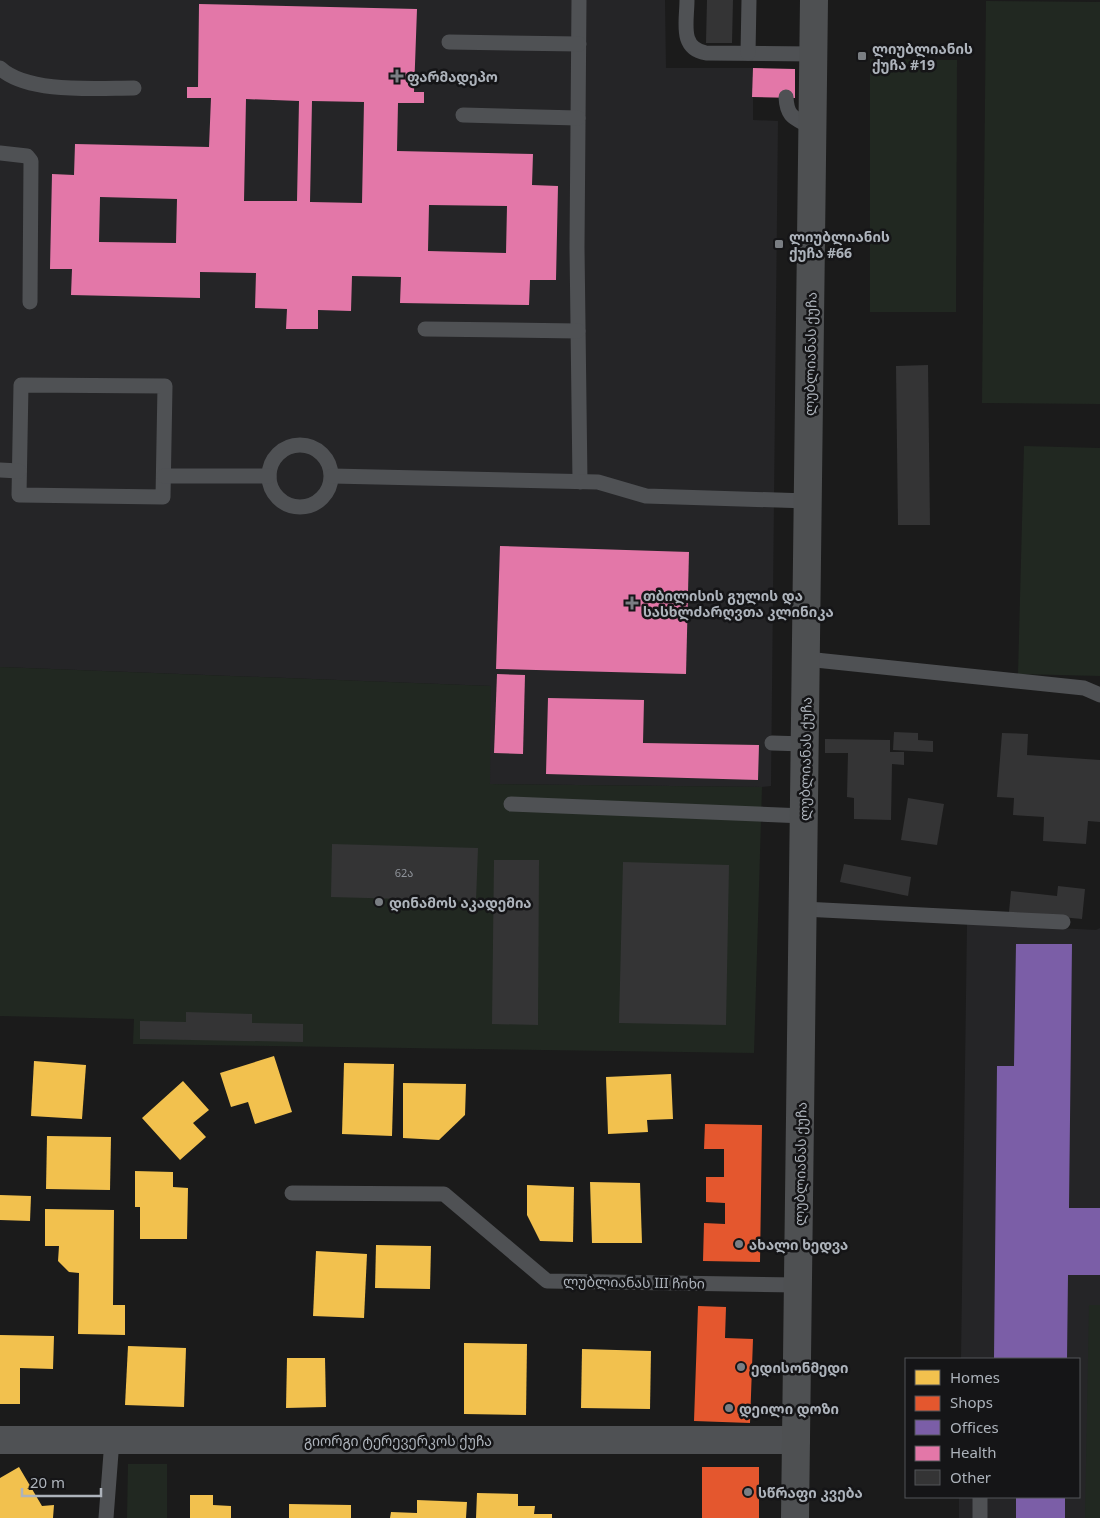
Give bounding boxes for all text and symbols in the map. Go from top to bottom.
place label: ლიუბლიანის ქუჩა #19 [872,39,973,74]
marker: ლიუბლიანის ქუჩა #19 [856,50,868,62]
place label: ფარმადეპო [407,67,498,86]
marker: ფარმადეპო [391,70,403,82]
place label: ლიუბლიანის ქუჩა #66 [789,227,890,262]
marker: ლიუბლიანის ქუჩა #66 [773,238,785,250]
street label: ლუბლიანას ქუჩა [799,292,821,416]
place label: თბილისის გულის და სასხლძარღვთა კლინიკა [643,586,834,621]
marker: თბილისის გულის და სასხლძარღვთა კლინიკა [625,596,639,610]
street label: ლუბლიანას ქუჩა [794,697,816,821]
house number: 62ა [395,865,413,880]
place label: დინამოს აკადემია [389,893,532,912]
marker: დინამოს აკადემია [373,896,385,908]
street label: ლუბლიანას ქუჩა [789,1102,811,1226]
place label: ახალი ხედვა [749,1235,848,1254]
marker: ახალი ხედვა [733,1238,745,1250]
street label: ლუბლიანას III ჩიხი [563,1271,705,1293]
place label: ედისონმედი [751,1358,849,1377]
legend [905,1358,1080,1498]
marker: ედისონმედი [735,1361,747,1373]
text: Homes [950,1367,1000,1387]
text: Shops [950,1392,993,1412]
place label: დეილი დოზი [739,1399,839,1418]
marker: დეილი დოზი [723,1402,735,1414]
text: Offices [950,1417,999,1437]
street label: გიორგი ტერევერკოს ქუჩა [304,1431,492,1450]
text: Health [950,1442,997,1462]
scale bar [22,1466,101,1498]
text: Other [950,1467,991,1487]
text: 20 m [30,1472,65,1492]
place label: სწრაფი კვება [758,1483,863,1502]
marker: სწრაფი კვება [742,1486,754,1498]

